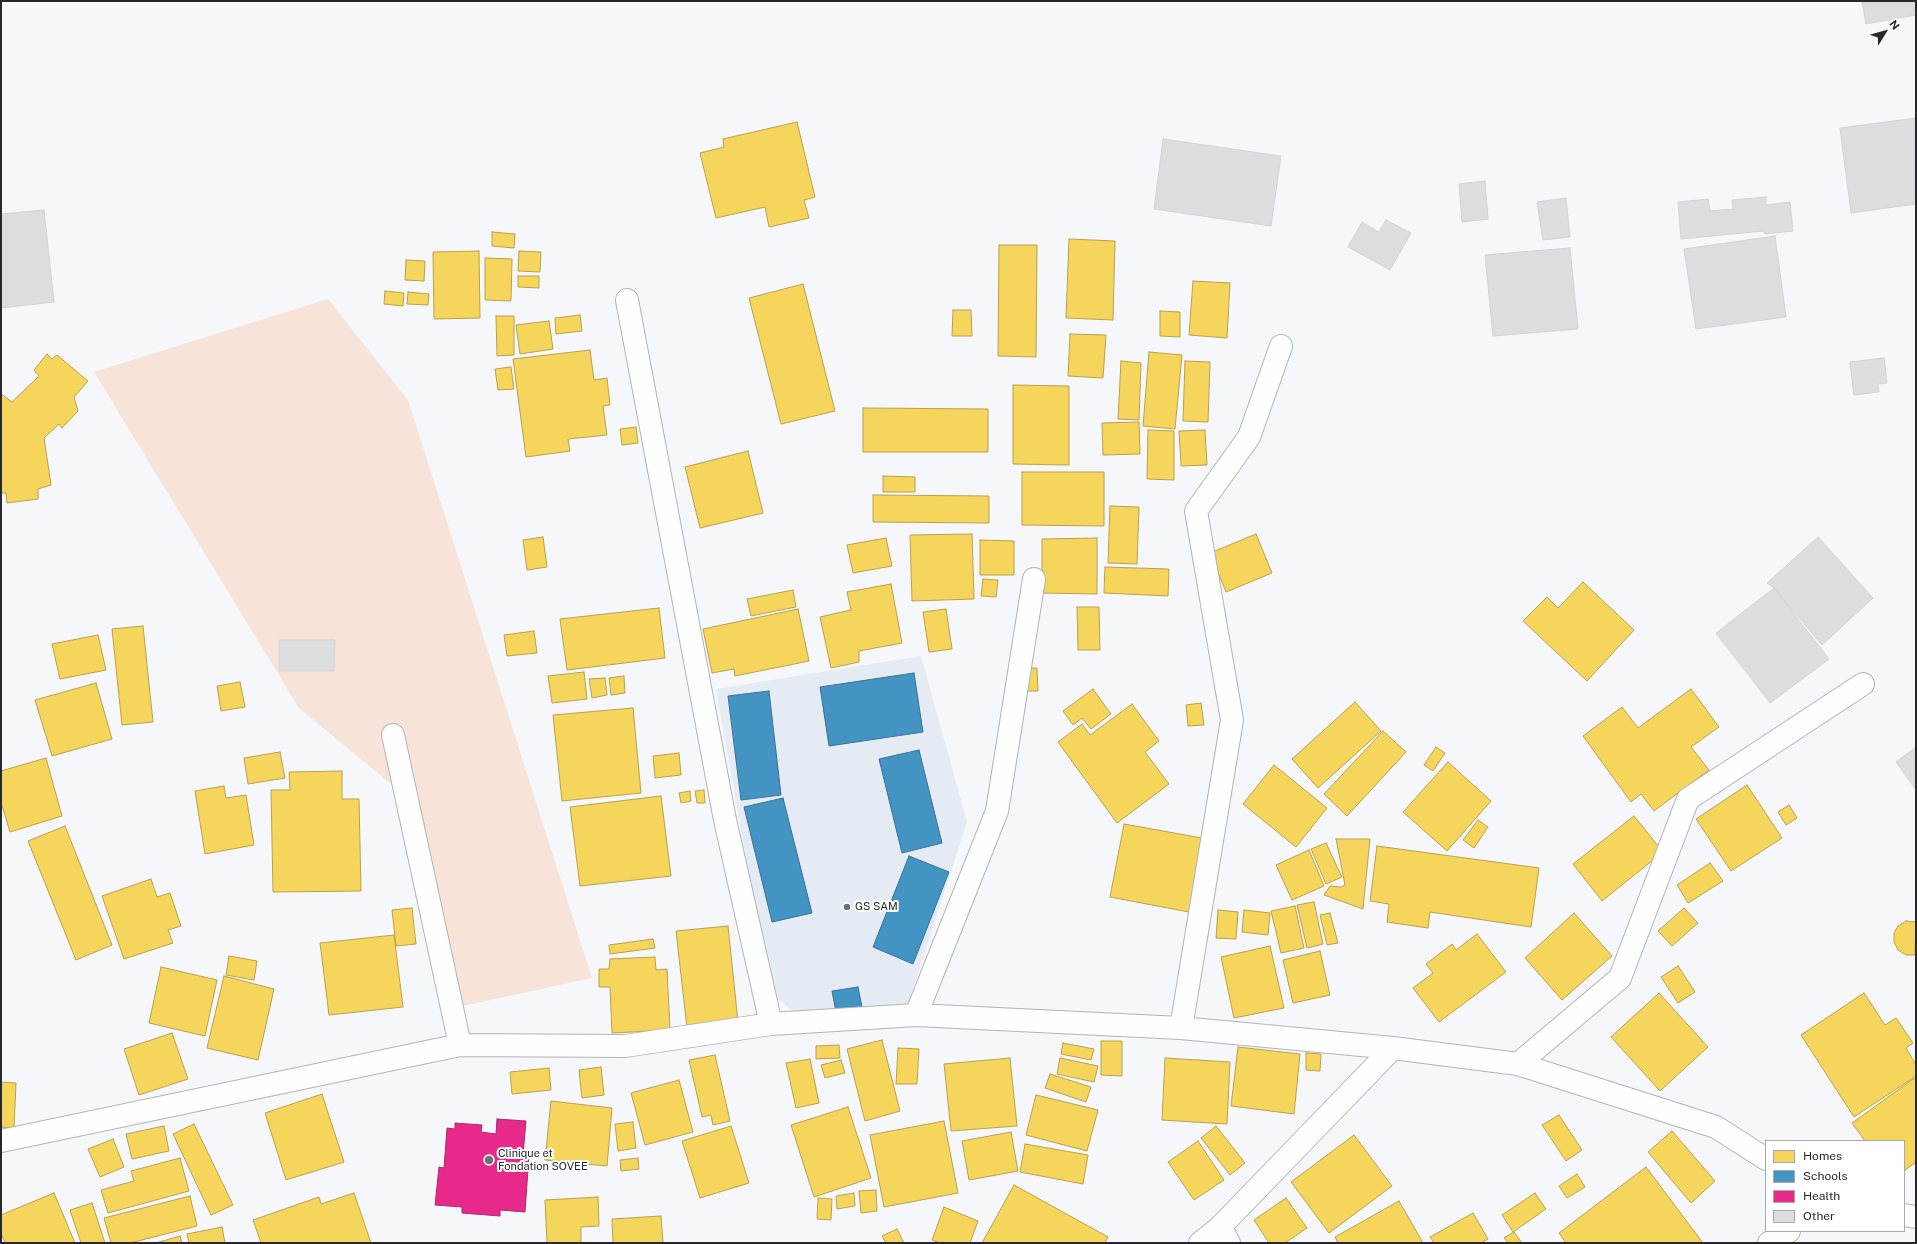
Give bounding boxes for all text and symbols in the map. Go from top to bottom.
north arrow [1865,12,1905,52]
text: N [1887,18,1902,32]
place label: GS SAM [855,900,898,914]
marker: GS SAM [842,902,852,912]
legend [1765,1140,1905,1232]
place label: Clinique et Fondation SOVEE [498,1147,588,1173]
text: Homes [1803,1149,1842,1163]
marker: Clinique et Fondation SOVEE [483,1154,495,1166]
text: Schools [1803,1169,1848,1183]
text: Health [1803,1189,1840,1203]
text: Other [1803,1209,1835,1223]

